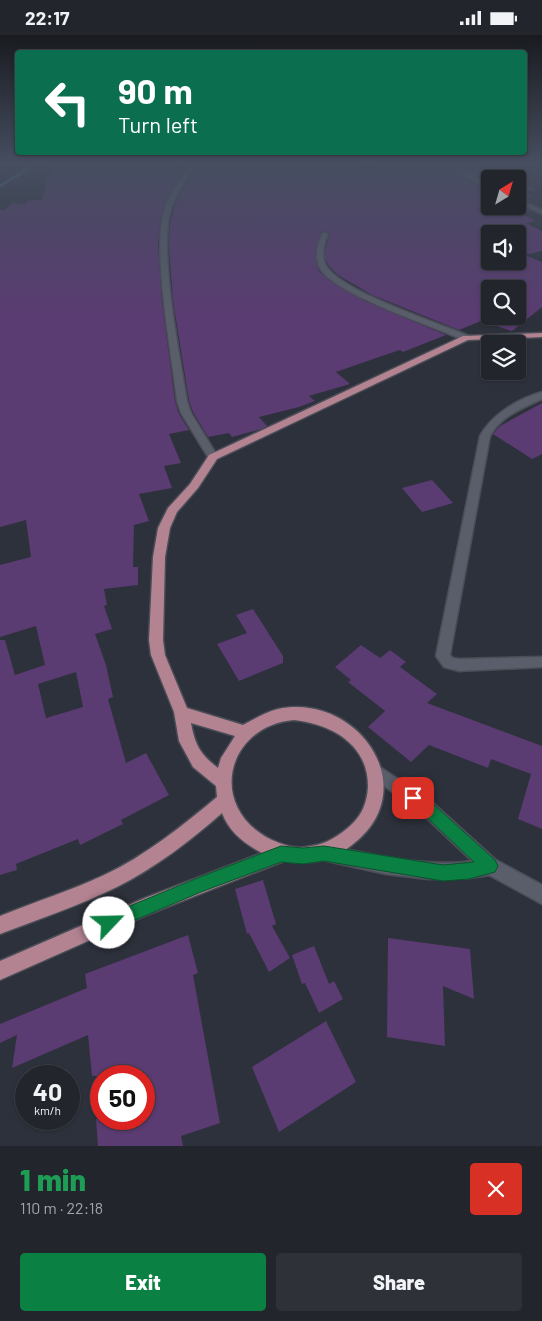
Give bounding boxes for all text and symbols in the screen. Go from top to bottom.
text: 22:17 [25,6,69,29]
text: 90 m [118,69,193,111]
icon: left [35,70,100,135]
text: Turn left [118,111,198,137]
north arrow [481,170,526,215]
map controls [481,170,526,380]
button: sound [481,225,526,270]
button: search [481,280,526,325]
button: layers [481,335,526,380]
pin [392,777,434,819]
icon: arrive [399,784,427,812]
position arrow [82,896,134,948]
speed limit sign: 50 [90,1065,155,1130]
text: 40 [33,1076,62,1106]
text: km/h [34,1103,61,1117]
text: 1 min [20,1161,86,1197]
button: close [470,1163,522,1215]
text: 110 m · 22:18 [20,1198,103,1217]
button: Exit [20,1253,266,1311]
button: Share [276,1253,522,1311]

